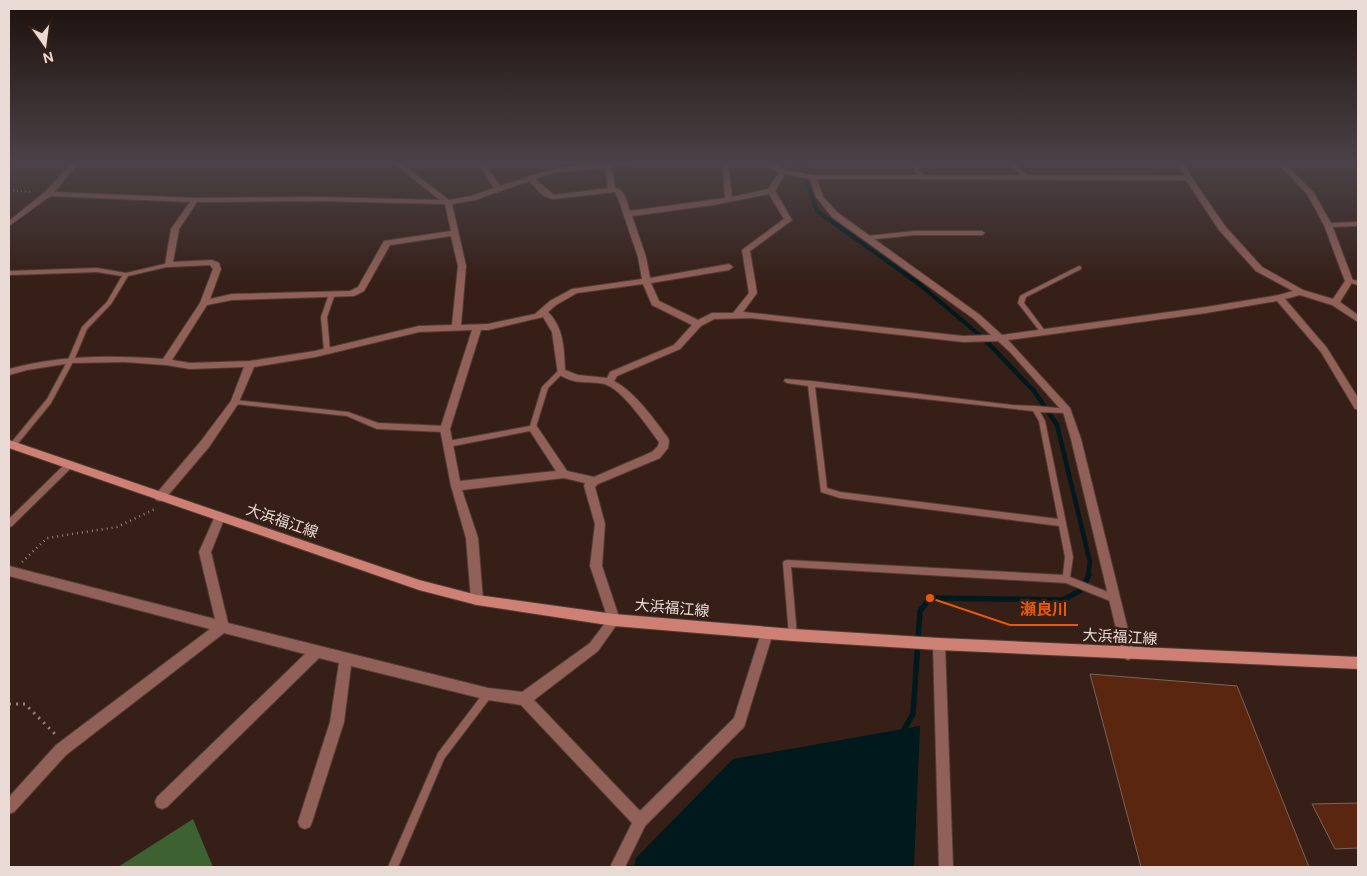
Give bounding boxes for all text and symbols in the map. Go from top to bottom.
north arrow [20,20,70,70]
text: N [41,48,55,68]
street label: 大浜福江線 [243,499,321,543]
callout: 瀬良川 [1010,594,1078,625]
street label: 大浜福江線 [634,595,710,621]
text: 瀬良川 [1020,599,1068,620]
street label: 大浜福江線 [1082,625,1158,649]

